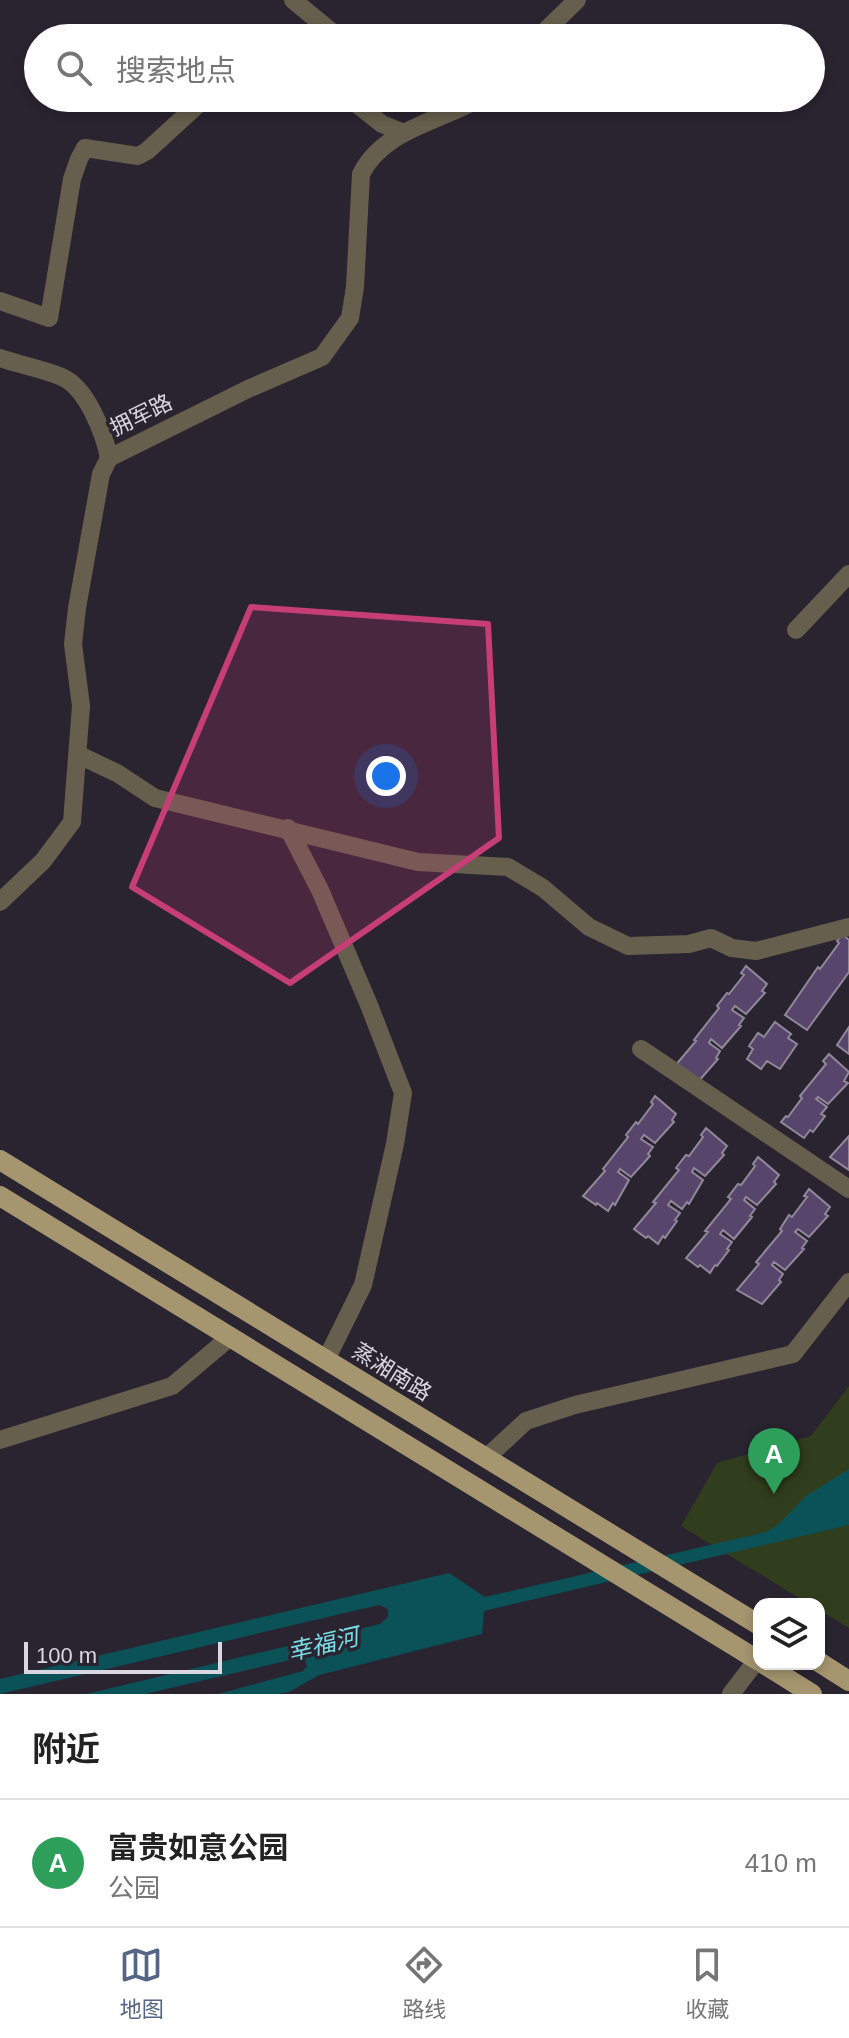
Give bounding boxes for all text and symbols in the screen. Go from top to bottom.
search box [24,24,825,112]
icon: search [52,46,96,90]
text: 搜索地点 [116,54,236,87]
street label: 拥军路 [106,389,176,441]
your location [366,756,406,796]
street label: 蒸湘南路 [348,1338,436,1406]
pin: A [748,1428,800,1494]
map controls [753,1598,825,1670]
button: layers [753,1598,825,1670]
water label: 幸福河 [285,1622,365,1665]
scale bar [24,1638,222,1674]
text: 100 m [36,1643,97,1668]
text: 附近 [32,1730,100,1768]
text: 富贵如意公园 [108,1831,288,1864]
text: A [49,1848,67,1878]
text: 410 m [745,1848,817,1878]
text: 公园 [108,1873,160,1903]
tab: 地图 [119,1943,164,2023]
tab: 路线 [402,1943,447,2023]
tab: 收藏 [685,1943,730,2023]

